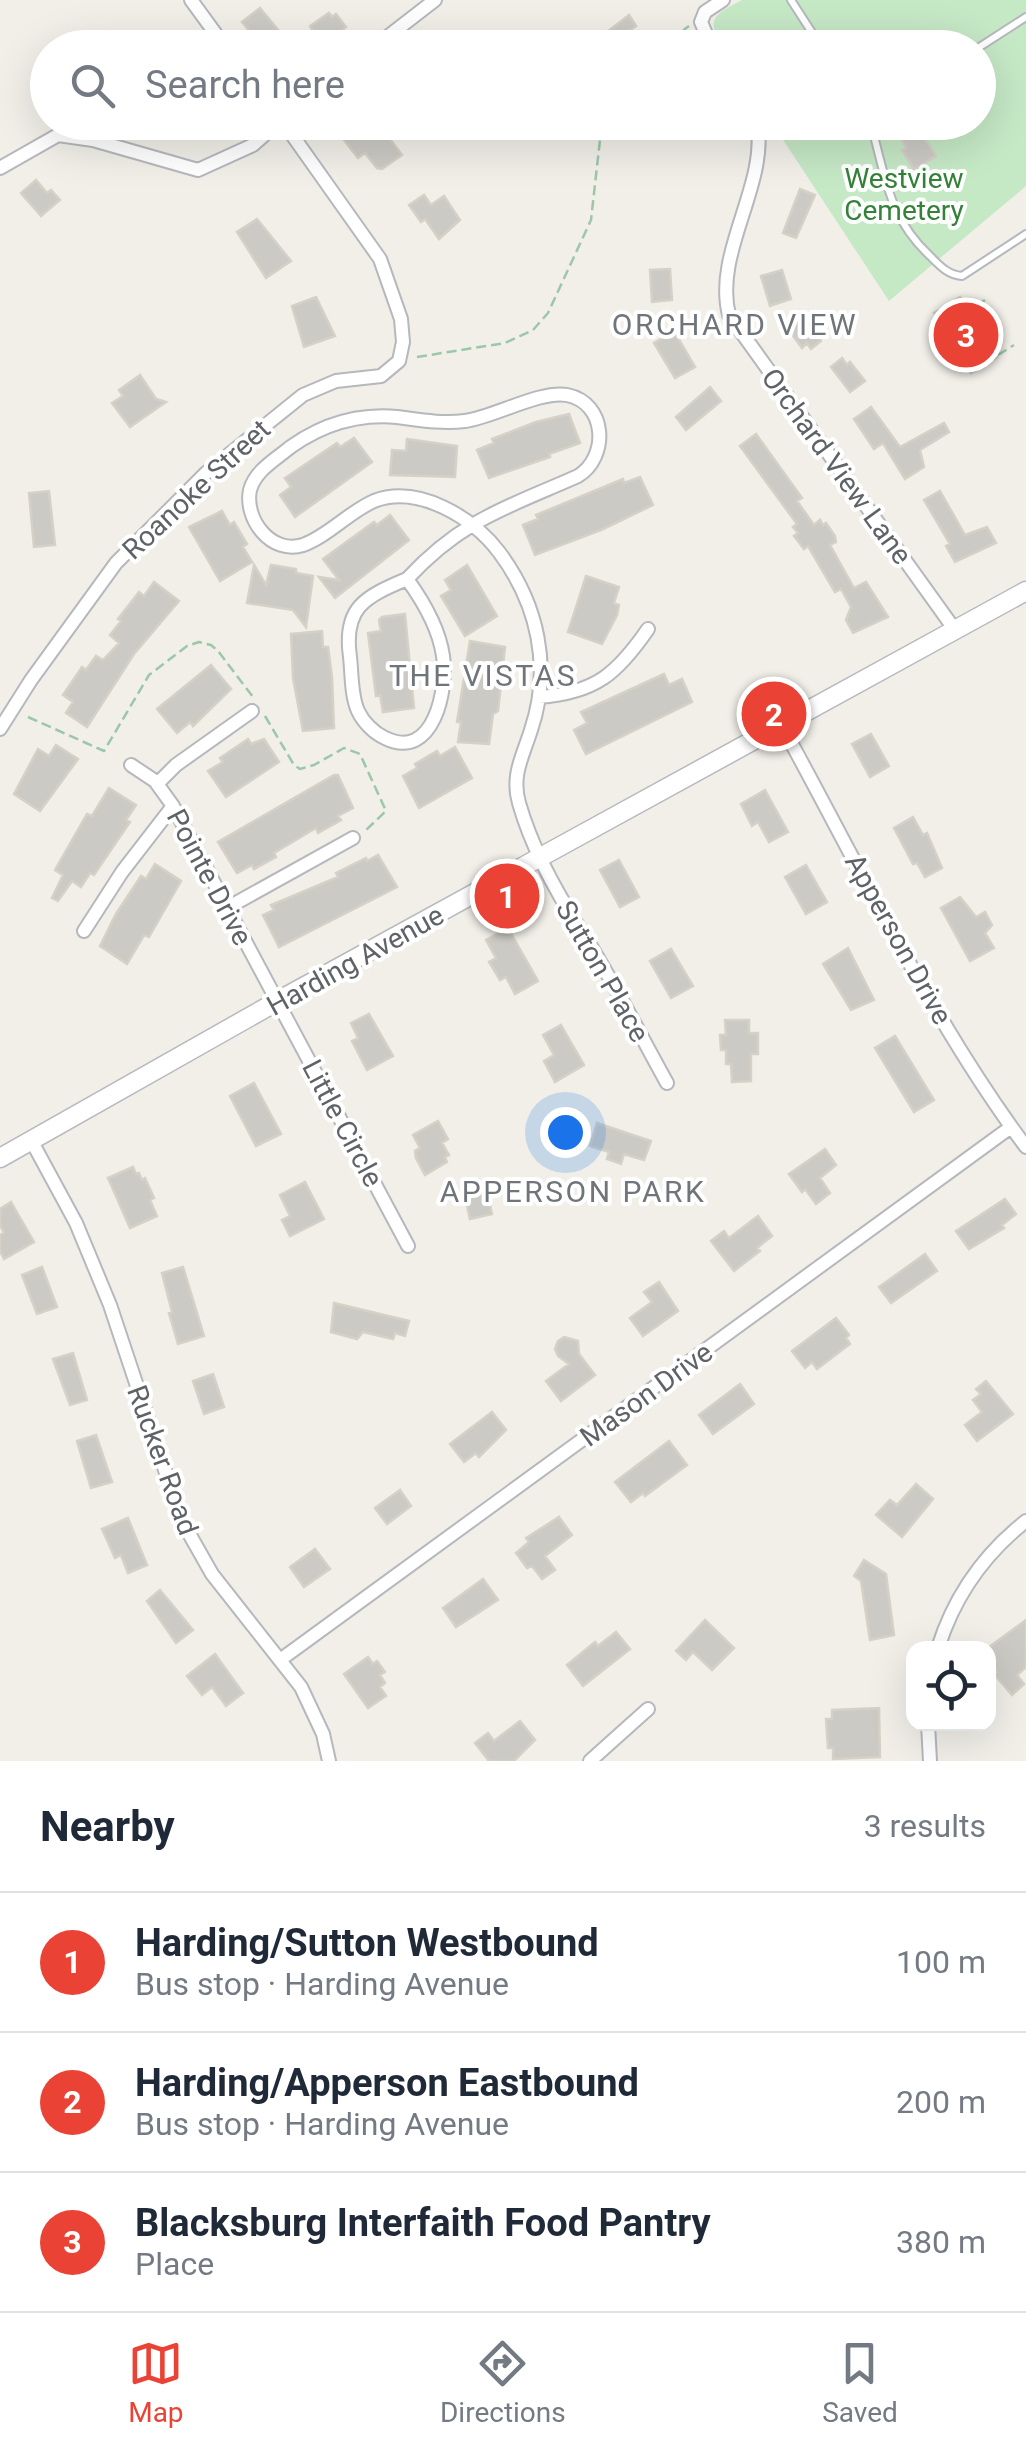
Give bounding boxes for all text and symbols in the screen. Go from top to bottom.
search box [30,30,996,140]
icon: search [65,58,120,113]
text: Search here [145,63,345,107]
park label: Westview Cemetery [844,162,964,227]
pin: 3 [934,298,998,372]
district label: ORCHARD VIEW [612,307,858,342]
street label: Orchard View Lane [755,362,919,571]
street label: Roanoke Street [116,413,277,566]
district label: THE VISTAS [389,658,577,693]
pin: 2 [742,676,806,752]
street label: Pointe Drive [160,803,259,951]
street label: Apperson Drive [838,848,959,1030]
pin: 1 [474,858,540,934]
street label: Sutton Place [549,895,656,1048]
street label: Harding Avenue [261,898,449,1023]
street label: Little Circle [295,1054,390,1193]
your location [540,1107,591,1158]
district label: APPERSON PARK [440,1174,706,1209]
street label: Mason Drive [574,1335,719,1453]
street label: Rucker Road [120,1381,205,1539]
map controls [906,1641,996,1731]
button: locate [906,1641,996,1731]
text: Nearby [40,1802,175,1851]
text: 3 results [864,1807,986,1845]
text: Harding/Sutton Westbound [135,1921,599,1965]
text: 1 [63,1943,82,1981]
text: 100 m [896,1943,986,1981]
text: Bus stop · Harding Avenue [135,1965,509,2003]
text: Harding/Apperson Eastbound [135,2061,639,2105]
text: 2 [63,2083,82,2121]
text: 200 m [896,2083,986,2121]
text: Bus stop · Harding Avenue [135,2105,509,2143]
text: Blacksburg Interfaith Food Pantry [135,2201,711,2245]
text: 3 [63,2223,82,2261]
text: 380 m [896,2223,986,2261]
text: Place [135,2245,214,2283]
tab: Map [128,2336,184,2429]
tab: Directions [440,2336,566,2429]
tab: Saved [822,2336,898,2429]

